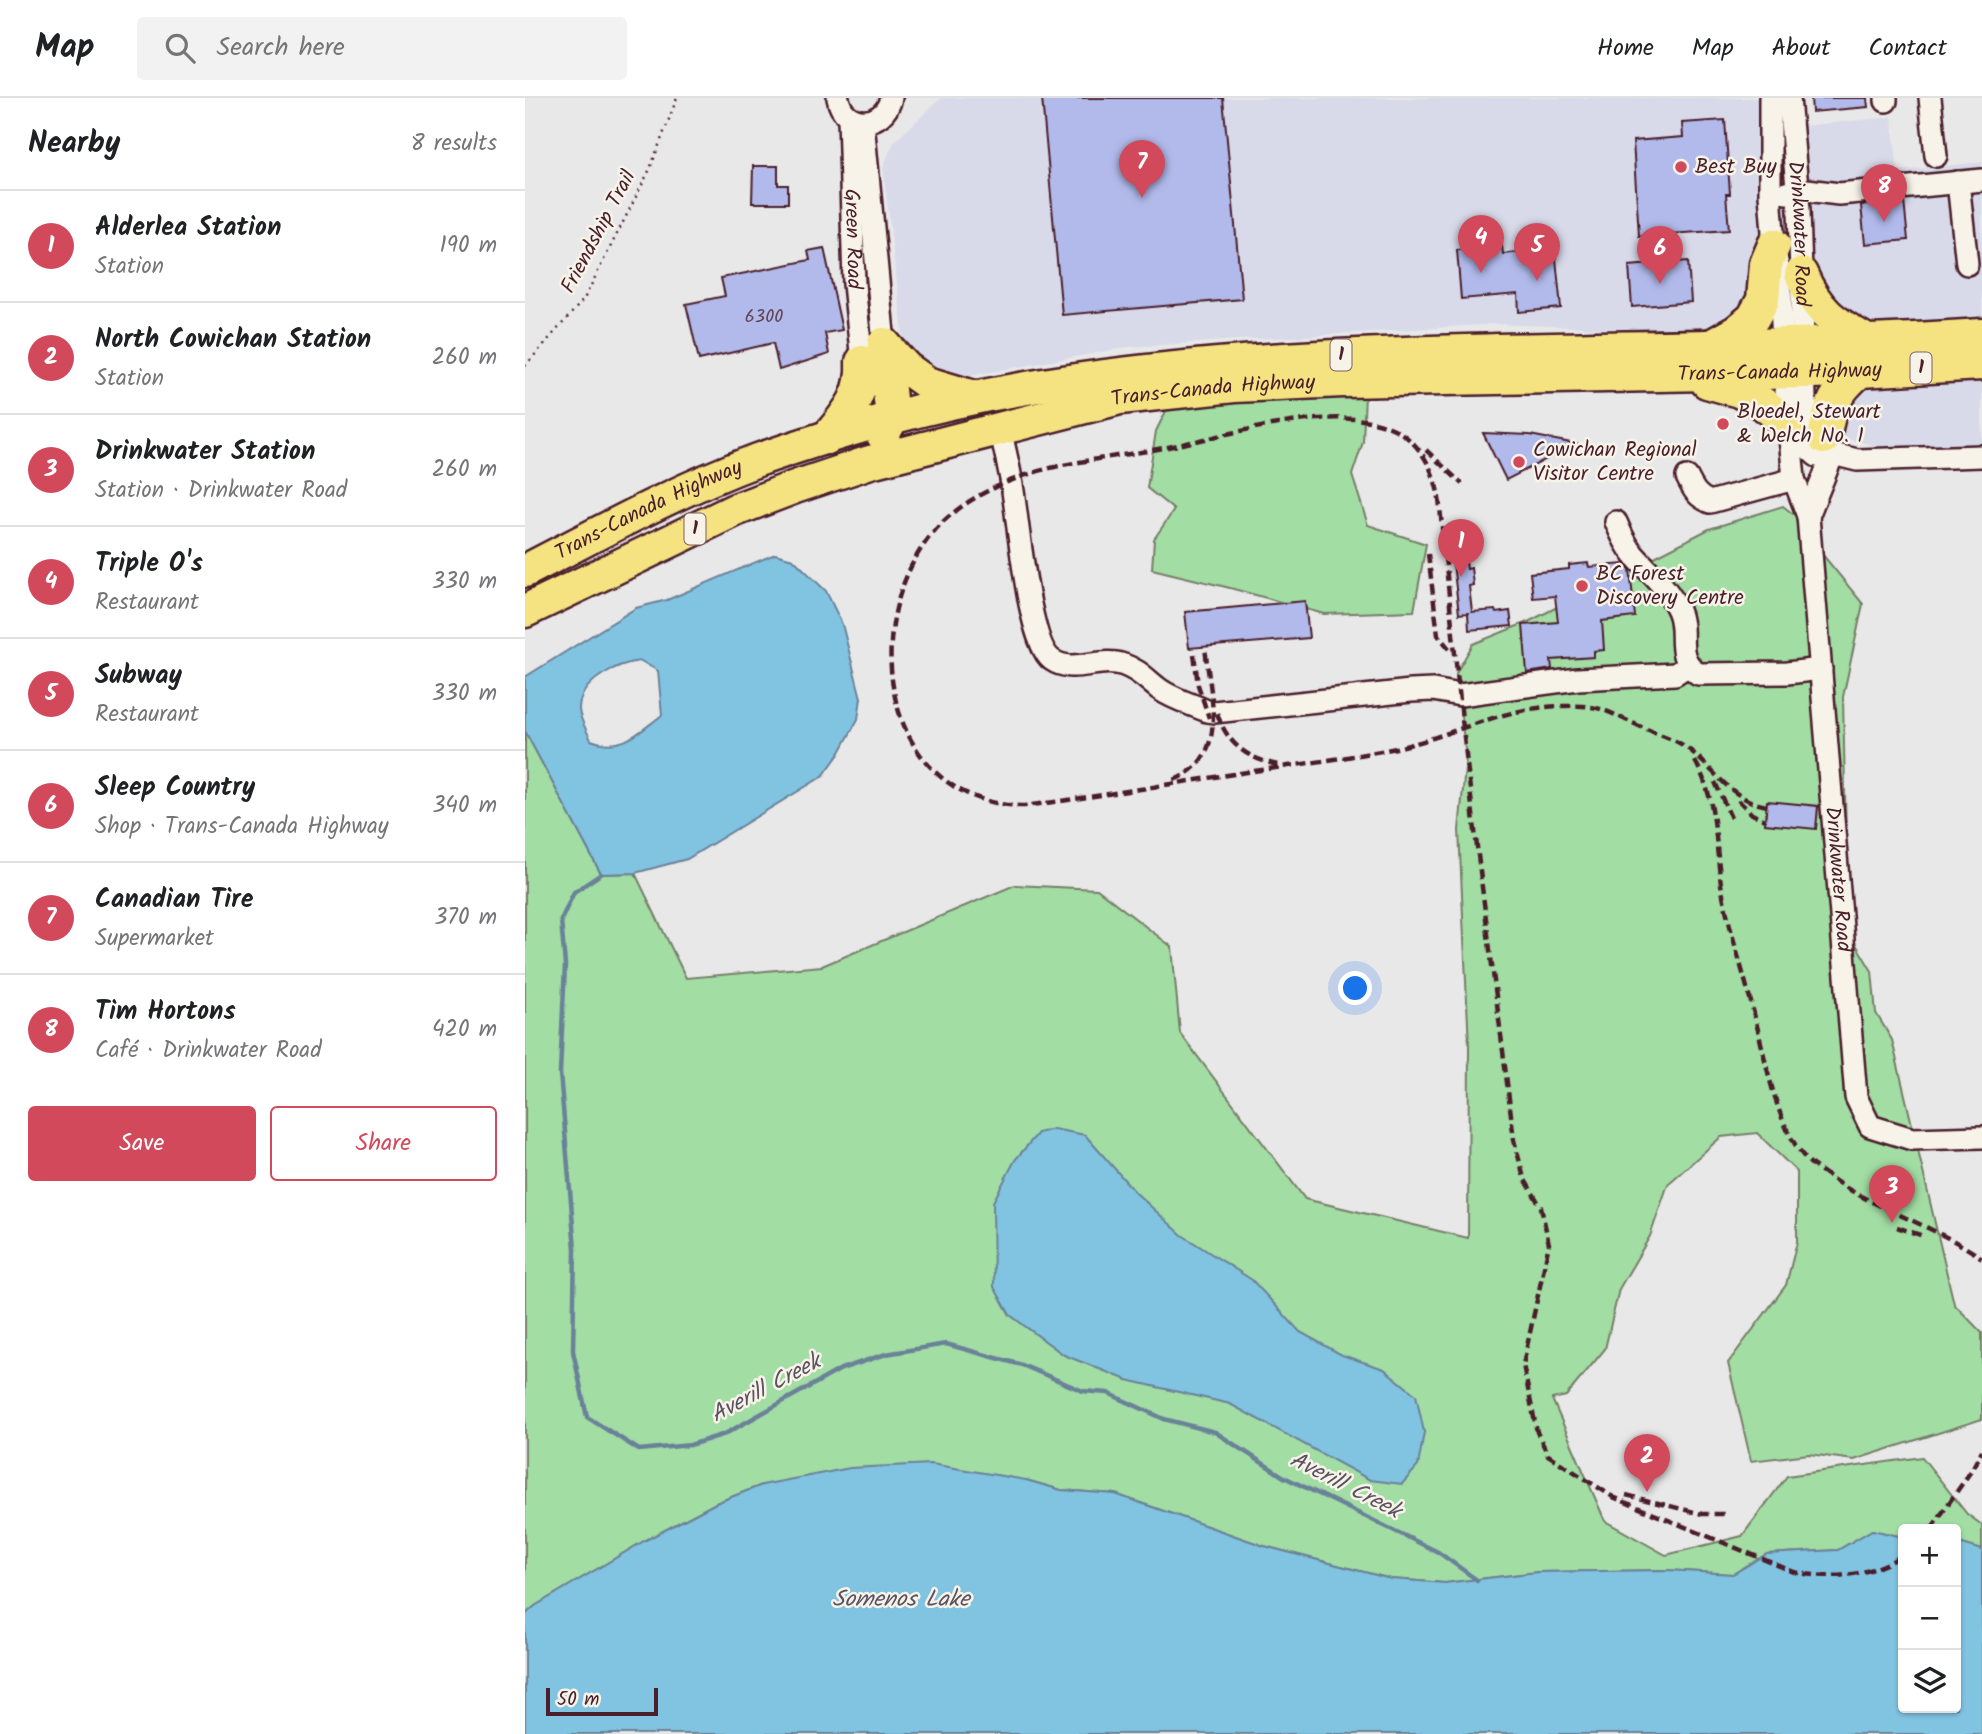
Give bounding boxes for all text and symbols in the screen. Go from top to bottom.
search box [137,17,627,80]
text: Map [35,22,95,75]
text: Search here [217,27,345,69]
icon: search [161,29,199,67]
text: Home [1597,29,1654,68]
text: Map [1692,29,1734,68]
text: About [1772,29,1830,68]
text: Contact [1868,29,1947,68]
text: Nearby [28,120,120,168]
text: 8 results [411,126,497,162]
pin: 7 [1119,140,1165,198]
place label: Best Buy [1695,151,1777,184]
marker: Best Buy [1673,159,1689,175]
street label: Drinkwater Road [1778,159,1819,307]
street label: Friendship Trail [553,164,645,300]
pin: 8 [1861,164,1907,222]
street label: Green Road [835,188,871,290]
text: Alderlea Station [95,207,281,249]
pin: 4 [1458,215,1504,273]
pin: 5 [1514,223,1560,281]
pin: 6 [1637,226,1683,284]
text: 1 [48,228,54,264]
text: 190 m [440,228,497,264]
text: Station [95,249,164,285]
house number: 6300 [745,303,783,332]
text: North Cowichan Station [95,319,371,361]
text: 2 [44,340,58,376]
text: 260 m [432,340,497,376]
road number: 1 [1331,340,1351,370]
road number: 1 [1911,352,1931,384]
street label: Trans-Canada Highway [1677,353,1883,391]
text: Station [95,361,164,397]
street label: Trans-Canada Highway [1108,366,1316,416]
place label: Bloedel, Stewart & Welch No. 1 [1737,396,1881,453]
marker: Bloedel, Stewart & Welch No. 1 [1715,416,1731,432]
text: Drinkwater Station [95,431,315,473]
place label: Cowichan Regional Visitor Centre [1533,434,1697,491]
street label: Trans-Canada Highway [549,451,747,569]
text: 3 [45,452,57,488]
text: 260 m [432,452,497,488]
marker: Cowichan Regional Visitor Centre [1511,454,1527,470]
text: Station · Drinkwater Road [95,473,347,509]
road number: 1 [685,514,705,544]
pin: 1 [1438,519,1484,577]
text: Triple O's [95,543,203,585]
place label: BC Forest Discovery Centre [1596,558,1744,615]
text: 4 [45,564,57,600]
text: 330 m [432,564,497,600]
marker: BC Forest Discovery Centre [1574,578,1590,594]
text: Restaurant [95,585,199,621]
text: Subway [95,655,182,697]
text: 5 [45,676,57,712]
text: 330 m [432,676,497,712]
text: Restaurant [95,697,199,733]
text: Sleep Country [95,767,255,809]
text: 6 [45,788,57,824]
text: 340 m [432,788,497,824]
street label: Drinkwater Road [1816,805,1860,953]
text: Shop · Trans-Canada Highway [95,809,388,845]
text: Canadian Tire [95,879,253,921]
text: 7 [46,900,56,936]
text: 370 m [434,900,497,936]
text: Supermarket [95,921,214,957]
your location [1338,971,1372,1005]
text: Tim Hortons [95,991,236,1033]
text: 8 [44,1012,58,1048]
text: 420 m [432,1012,497,1048]
text: Café · Drinkwater Road [95,1033,322,1069]
button: Save [28,1106,256,1181]
button: Share [270,1106,497,1181]
pin: 3 [1869,1165,1915,1223]
water label: Averill Creek [704,1343,830,1433]
pin: 2 [1624,1434,1670,1492]
water label: Averill Creek [1283,1443,1410,1531]
map controls [1898,1524,1961,1713]
button: + [1898,1524,1961,1587]
water label: Somenos Lake [832,1582,972,1618]
button: − [1898,1587,1961,1650]
button: layers [1898,1650,1961,1713]
scale bar [546,1685,658,1717]
text: 50 m [557,1685,599,1715]

